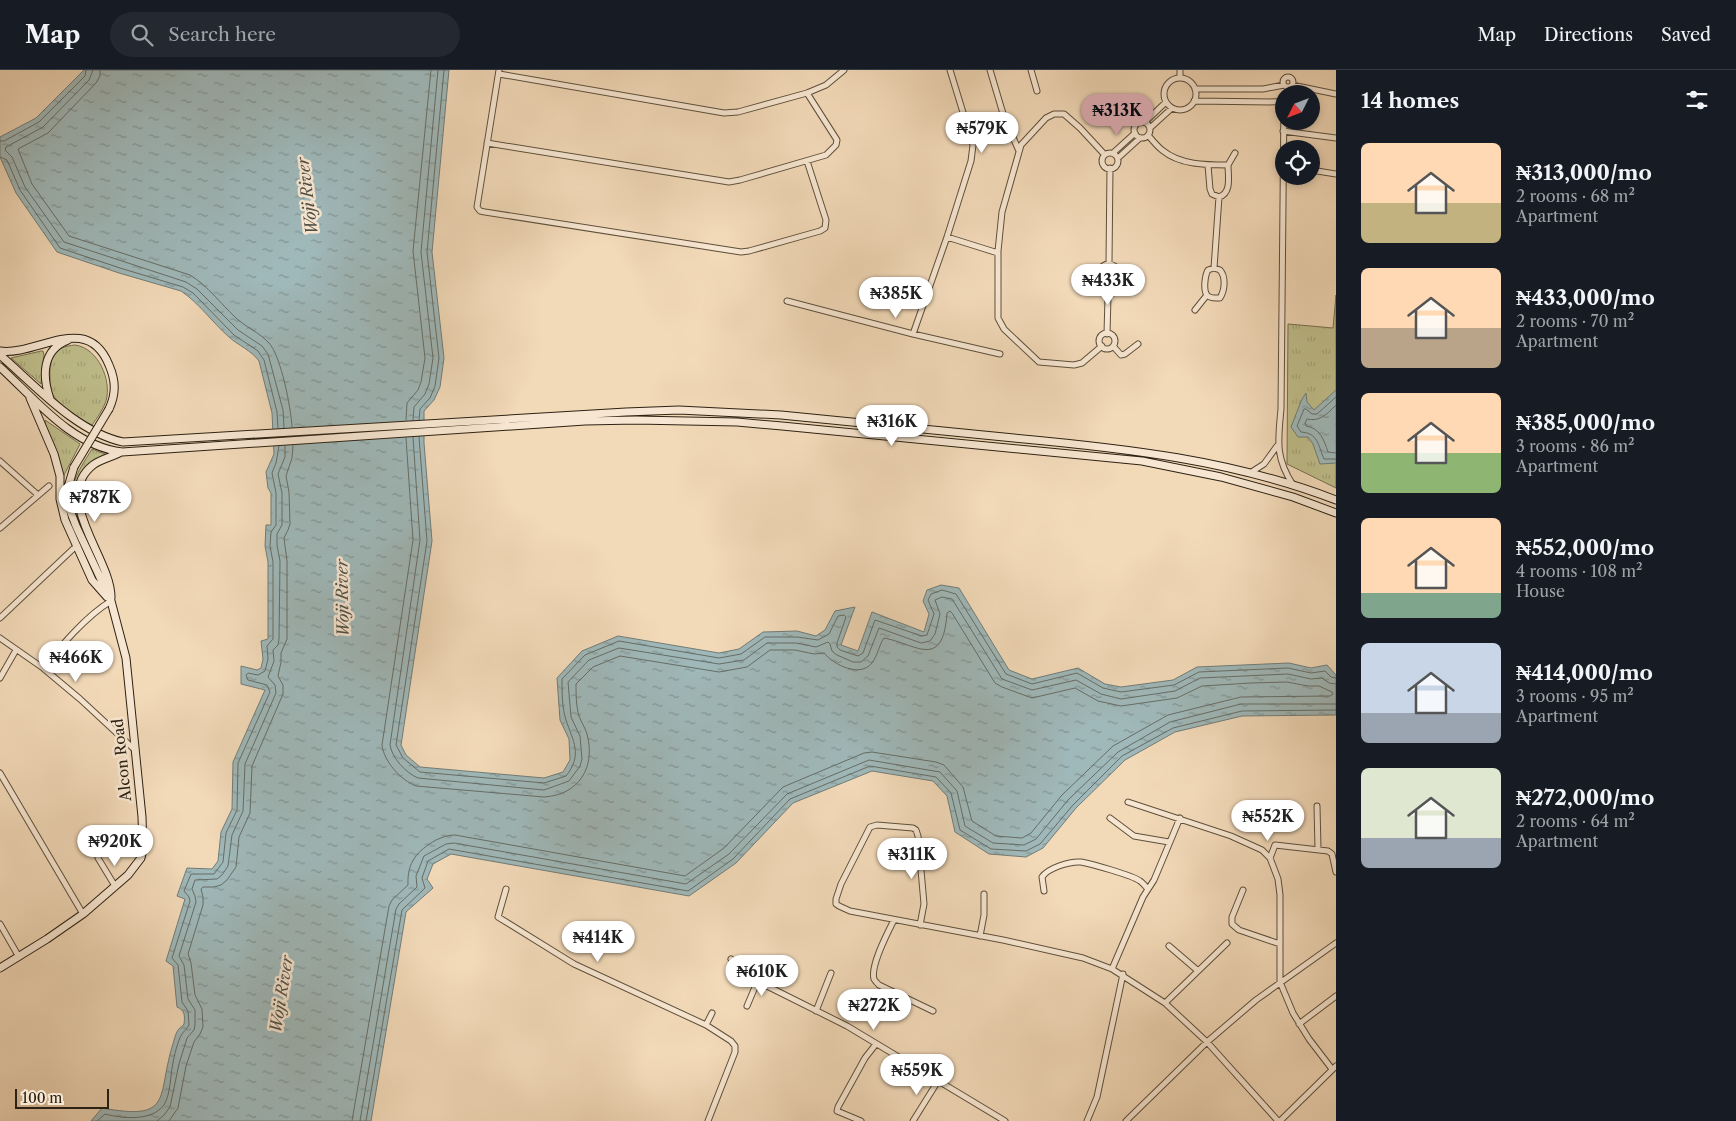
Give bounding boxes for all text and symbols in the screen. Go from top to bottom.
search box [110,12,460,57]
text: Map [25,20,80,49]
icon: search [128,21,156,49]
text: Search here [168,23,276,46]
text: Map [1477,24,1516,46]
text: Directions [1544,24,1633,46]
text: Saved [1661,24,1711,46]
north arrow [1275,85,1320,130]
map controls [1275,85,1320,185]
icon: filters [1683,86,1711,114]
text: 14 homes [1361,88,1459,113]
pin: ₦313K [1082,93,1152,136]
text: ₦313K [1092,100,1142,120]
pin: ₦579K [947,112,1017,154]
text: ₦579K [956,118,1008,138]
button: locate [1275,140,1320,185]
water label: Woji River [292,155,322,236]
text: ₦313,000/mo [1516,160,1652,185]
icon: home [1401,163,1461,223]
text: 2 rooms · 68 m² [1516,186,1635,206]
text: Apartment [1516,206,1598,226]
pin: ₦433K [1073,264,1143,306]
text: ₦433K [1082,270,1134,290]
pin: ₦385K [861,276,931,319]
text: ₦385K [870,283,922,303]
text: ₦433,000/mo [1516,285,1655,310]
icon: home [1401,288,1461,348]
text: 2 rooms · 70 m² [1516,311,1634,331]
text: Apartment [1516,331,1598,351]
pin: ₦316K [857,404,927,447]
text: ₦385,000/mo [1516,410,1655,435]
text: ₦316K [867,411,917,431]
icon: home [1401,413,1461,473]
text: 3 rooms · 86 m² [1516,436,1635,456]
text: Apartment [1516,456,1598,476]
pin: ₦787K [60,480,130,523]
text: ₦787K [70,487,120,507]
text: ₦552,000/mo [1516,535,1654,560]
icon: home [1401,538,1461,598]
water label: Woji River [331,557,353,637]
text: 4 rooms · 108 m² [1516,561,1643,581]
text: House [1516,581,1565,601]
pin: ₦466K [41,640,111,683]
text: ₦466K [50,647,102,667]
text: ₦414,000/mo [1516,660,1653,685]
icon: home [1401,663,1461,723]
text: 3 rooms · 95 m² [1516,686,1634,706]
text: Apartment [1516,706,1598,726]
street label: Alcon Road [108,718,135,803]
text: ₦272,000/mo [1516,785,1654,810]
icon: home [1401,788,1461,848]
pin: ₦552K [1233,800,1303,842]
text: ₦552K [1242,806,1294,826]
text: 2 rooms · 64 m² [1516,811,1635,831]
pin: ₦920K [80,824,150,867]
text: ₦920K [88,831,142,851]
text: Apartment [1516,831,1598,851]
pin: ₦311K [877,838,947,880]
text: ₦311K [888,844,936,864]
pin: ₦414K [563,920,633,963]
text: ₦414K [573,927,623,947]
water label: Woji River [265,952,297,1034]
pin: ₦610K [727,954,797,997]
text: ₦610K [736,961,788,981]
pin: ₦272K [839,988,909,1031]
text: ₦272K [848,995,900,1015]
pin: ₦559K [882,1054,952,1096]
text: ₦559K [891,1060,943,1080]
scale bar [15,1086,109,1109]
text: 100 m [22,1089,62,1107]

